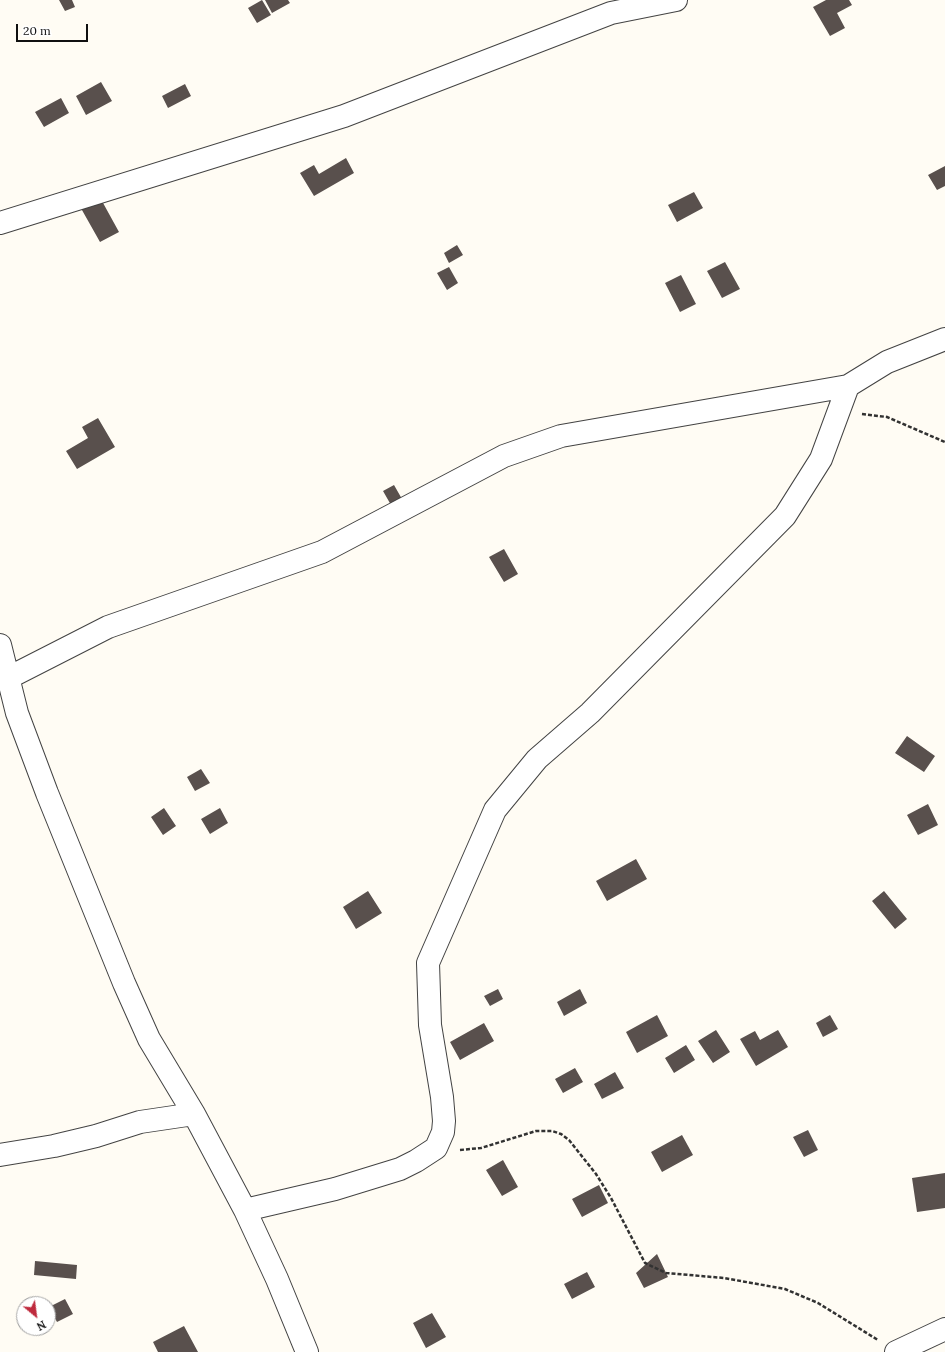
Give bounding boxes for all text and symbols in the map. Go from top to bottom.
scale bar [18,16,90,42]
text: 20 m [23,23,51,38]
north arrow [16,1296,56,1336]
text: N [34,1317,48,1334]

